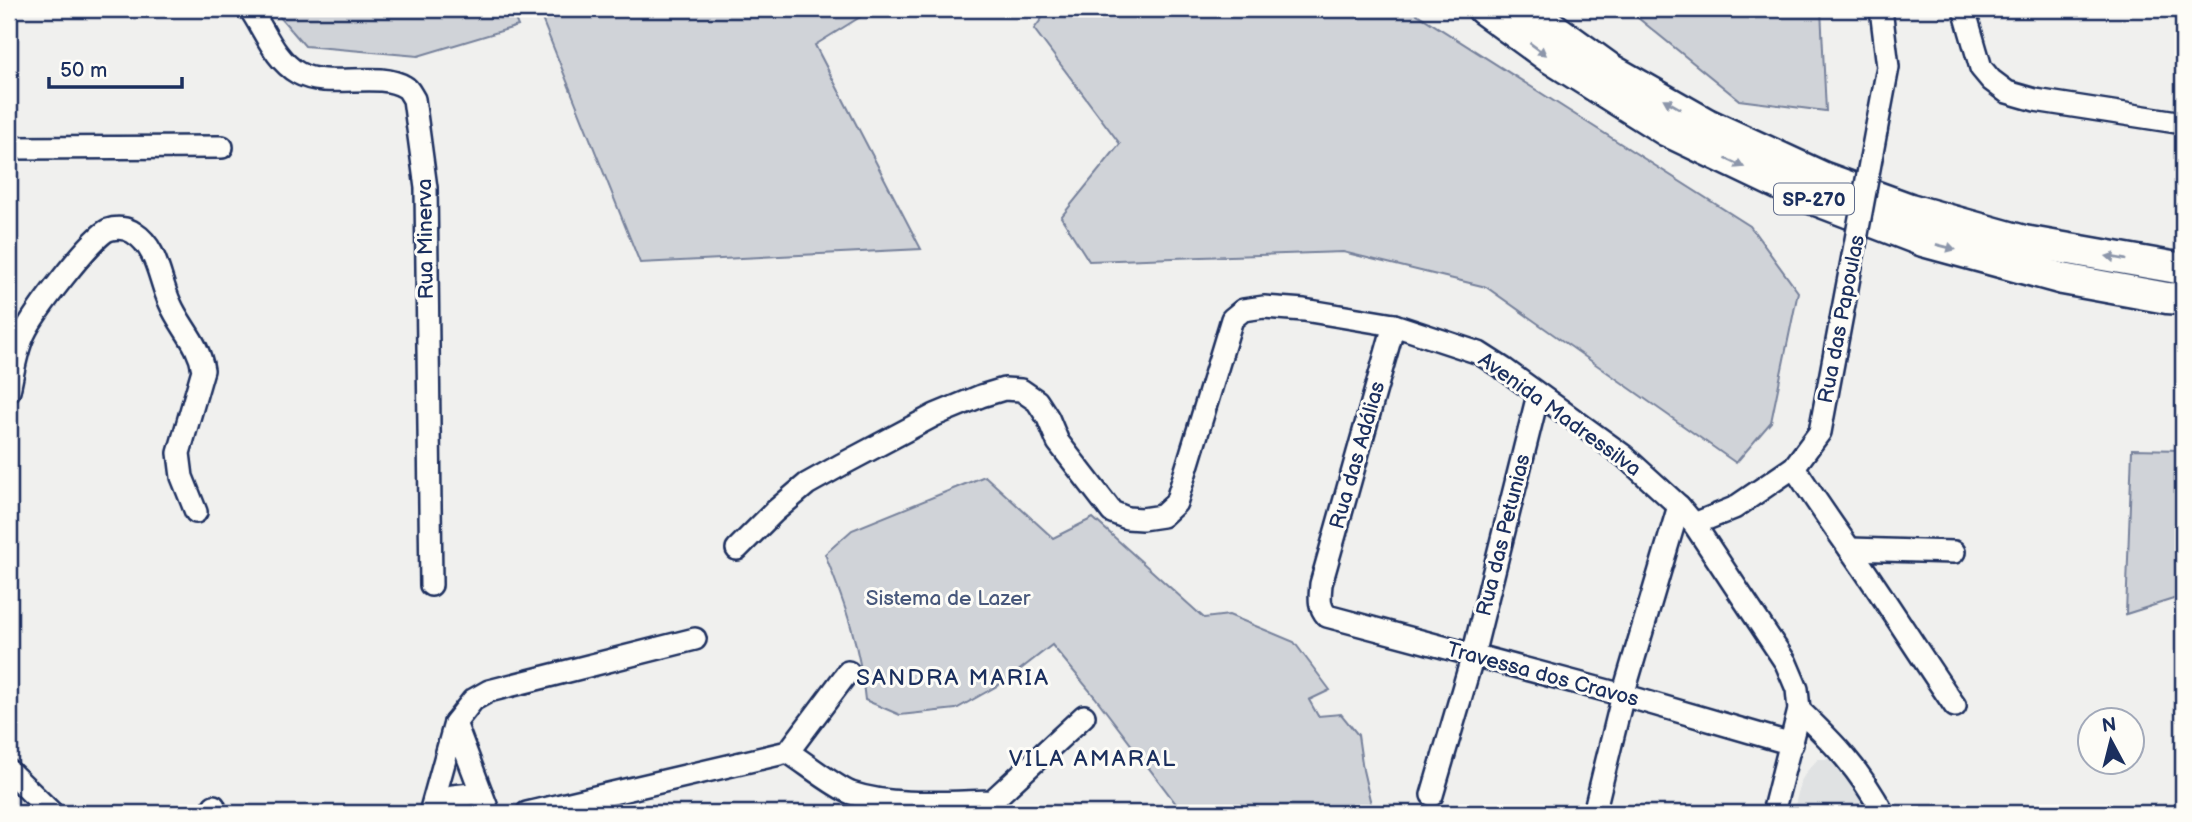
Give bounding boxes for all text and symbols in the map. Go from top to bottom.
one-way arrow [1529,42,1547,56]
scale bar [49,46,182,90]
text: 50 m [60,58,107,83]
one-way arrow [1662,98,1681,110]
one-way arrow [1725,157,1745,169]
street label: Rua Minerva [412,178,439,300]
road number: SP-270 [1774,183,1854,214]
street label: Rua das Papoulas [1813,233,1870,405]
one-way arrow [1935,242,1957,253]
one-way arrow [2105,252,2127,263]
street label: Avenida Madressilva [1474,347,1646,482]
street label: Rua das Adálias [1324,378,1390,532]
street label: Rua das Petunias [1471,452,1536,619]
park label: Sistema de Lazer [866,586,1031,611]
street label: Travessa dos Cravos [1444,637,1641,712]
district label: SANDRA MARIA [856,664,1050,692]
north arrow [2076,706,2146,776]
text: N [2101,713,2118,738]
district label: VILA AMARAL [1009,745,1177,773]

